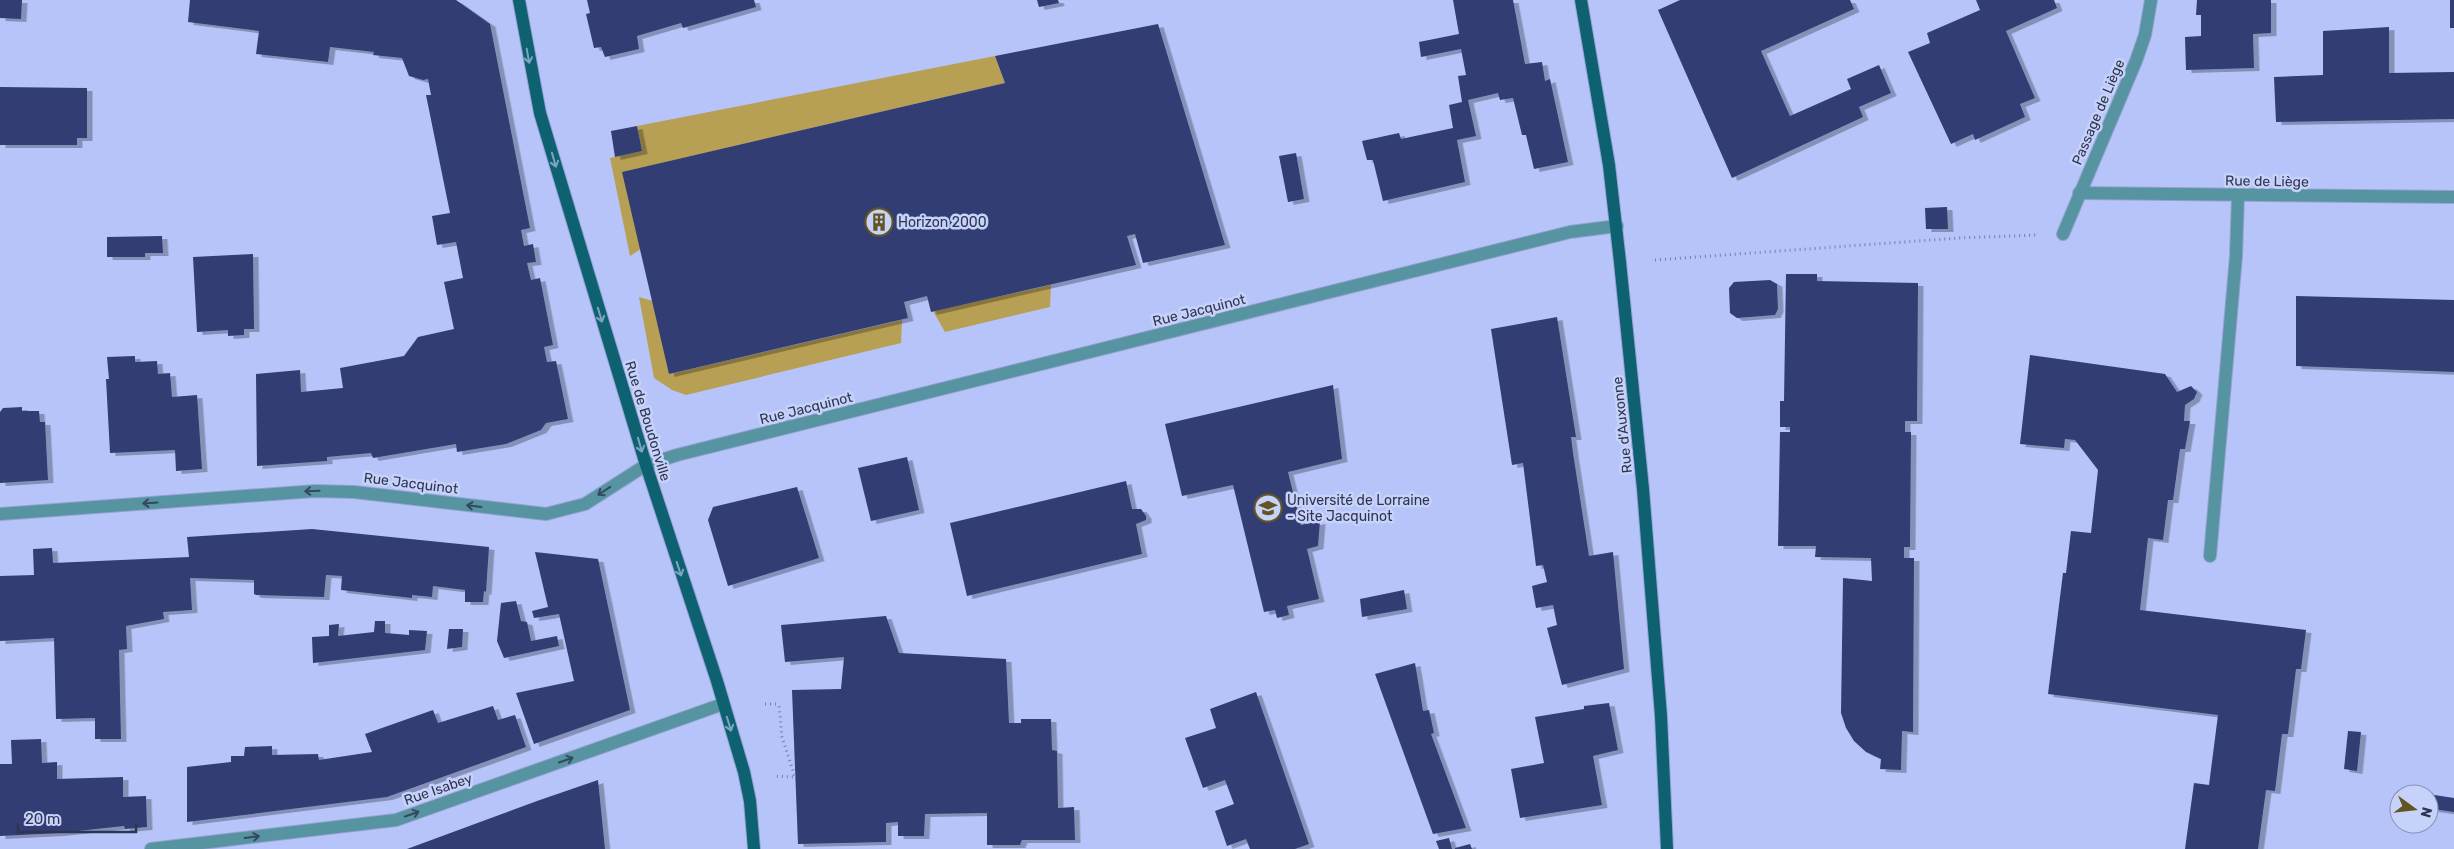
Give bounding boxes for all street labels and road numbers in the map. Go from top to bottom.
street label: Passage de Liège [2069,57,2128,168]
street label: Rue de Liège [2225,172,2309,191]
street label: Rue Jacquinot [1151,291,1248,330]
street label: Rue de Boudonville [621,359,674,483]
street label: Rue d'Auxonne [1609,376,1636,474]
street label: Rue Jacquinot [758,389,855,428]
street label: Rue Jacquinot [363,469,460,498]
street label: Rue Isabey [402,770,475,809]

